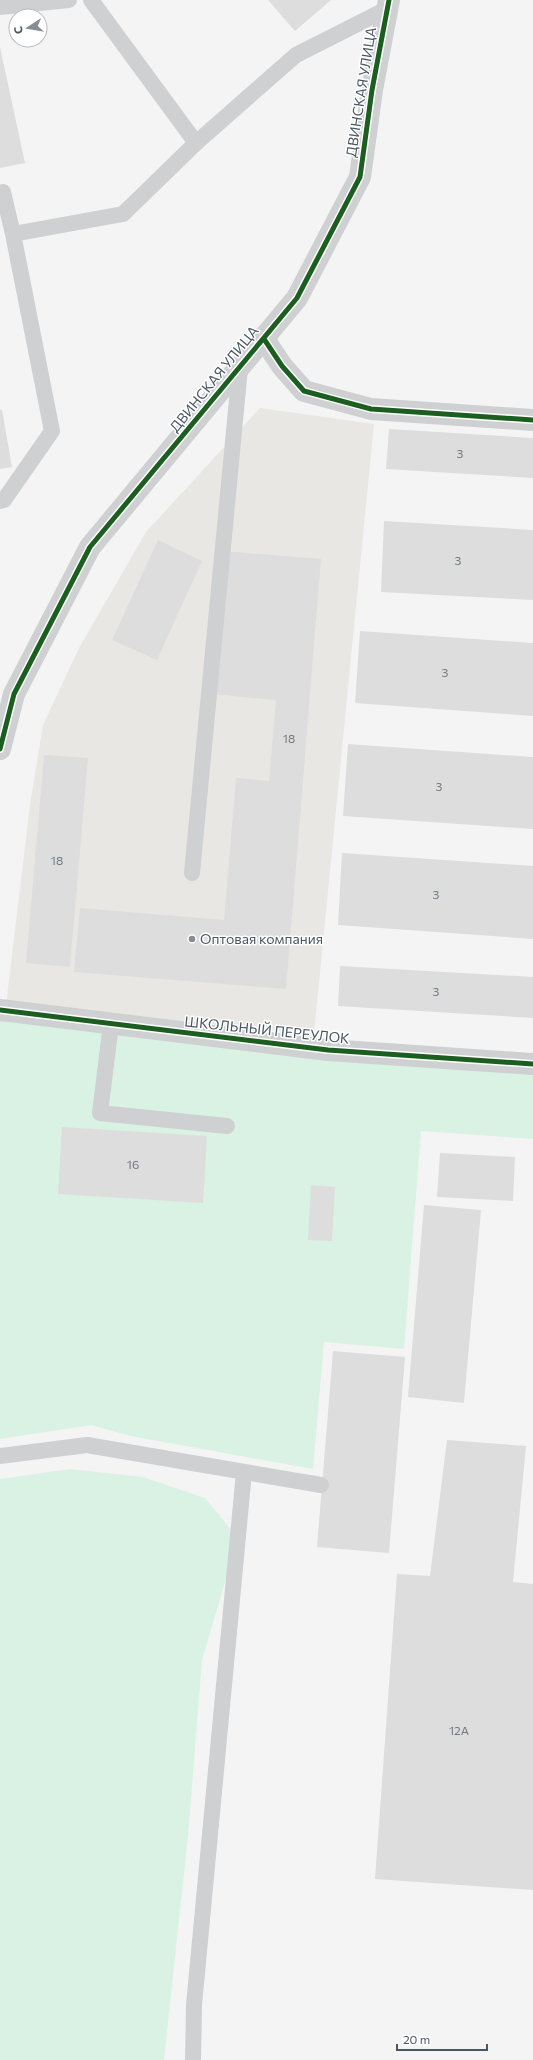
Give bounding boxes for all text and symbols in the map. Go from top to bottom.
north arrow [8,8,48,48]
text: С [10,25,25,35]
street label: ДВИНСКАЯ УЛИЦА [342,25,379,158]
street label: ДВИНСКАЯ УЛИЦА [166,322,262,435]
house number: 3 [457,446,464,460]
house number: 3 [455,553,462,567]
house number: 3 [442,665,449,679]
house number: 18 [283,731,295,745]
house number: 3 [436,779,443,793]
house number: 18 [51,853,63,867]
house number: 3 [433,887,440,901]
place label: Оптовая компания [200,930,323,947]
marker: Оптовая компания [187,934,197,944]
house number: 3 [433,984,440,998]
street label: ШКОЛЬНЫЙ ПЕРЕУЛОК [184,1012,350,1047]
house number: 16 [127,1157,139,1171]
house number: 12А [449,1723,469,1737]
scale bar [397,2026,487,2052]
text: 20 m [403,2032,430,2046]

